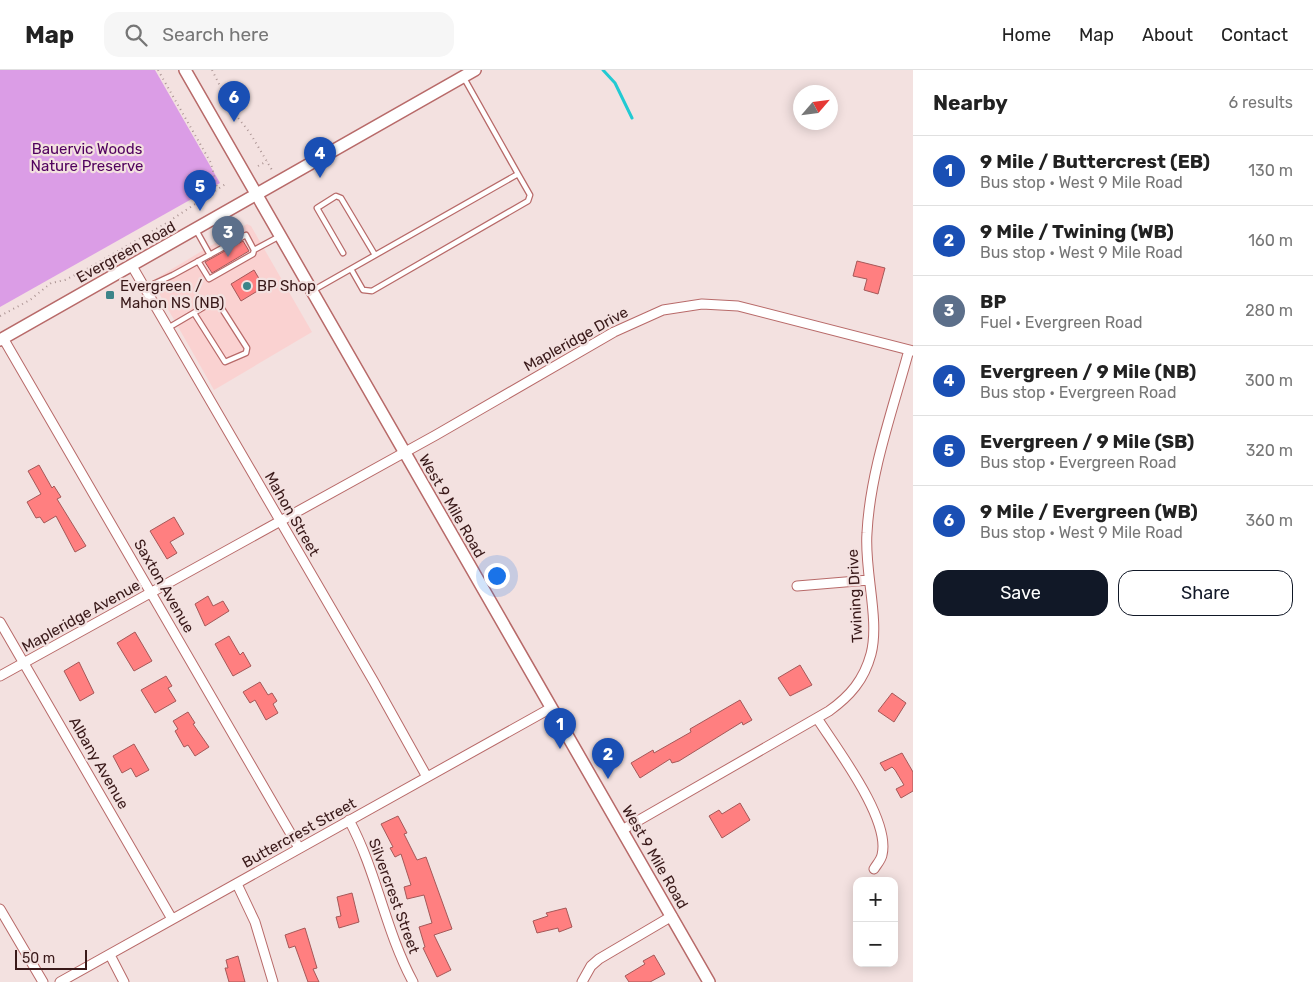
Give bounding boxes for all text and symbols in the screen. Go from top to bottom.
search box [104,12,454,57]
text: Map [25,21,74,49]
icon: search [122,21,150,49]
text: Search here [162,23,269,46]
text: Home [1002,24,1051,46]
text: Map [1079,24,1114,46]
text: About [1142,24,1193,46]
text: Contact [1221,24,1288,46]
pin: 6 [218,81,250,122]
north arrow [793,85,838,130]
text: Nearby [933,90,1008,115]
text: 6 results [1228,93,1293,112]
pin: 4 [304,137,336,178]
park label: Bauervic Woods Nature Preserve [31,140,143,175]
text: 9 Mile / Buttercrest (EB) [980,150,1210,173]
text: 1 [945,161,953,180]
text: 130 m [1248,161,1293,180]
pin: 5 [184,170,216,211]
text: Bus stop · West 9 Mile Road [980,173,1183,192]
pin: 3 [212,216,244,257]
street label: Evergreen Road [73,217,179,287]
text: 9 Mile / Twining (WB) [980,220,1174,243]
text: 2 [944,231,954,250]
text: 160 m [1248,231,1293,250]
text: Bus stop · West 9 Mile Road [980,243,1183,262]
place label: Evergreen / Mahon NS (NB) [120,277,224,312]
place label: BP Shop [257,277,316,295]
marker: BP Shop [241,280,253,292]
marker: Evergreen / Mahon NS (NB) [104,289,116,301]
text: BP [980,290,1006,313]
text: 3 [944,301,954,320]
text: 280 m [1245,301,1293,320]
street label: Mapleridge Drive [521,303,631,375]
text: Fuel · Evergreen Road [980,313,1143,332]
text: Evergreen / 9 Mile (NB) [980,360,1196,383]
text: 4 [944,371,954,390]
text: 300 m [1245,371,1293,390]
text: Bus stop · Evergreen Road [980,383,1176,402]
text: Evergreen / 9 Mile (SB) [980,430,1194,453]
text: 5 [944,441,954,460]
text: 320 m [1246,441,1293,460]
street label: West 9 Mile Road [415,451,489,561]
text: Bus stop · Evergreen Road [980,453,1176,472]
street label: Mahon Street [261,469,323,559]
text: 9 Mile / Evergreen (WB) [980,500,1198,523]
text: 6 [944,511,954,530]
text: 360 m [1245,511,1293,530]
text: Bus stop · West 9 Mile Road [980,523,1183,542]
street label: Saxton Avenue [130,536,198,636]
street label: Twining Drive [844,549,866,643]
your location [484,563,510,589]
button: Save [933,570,1108,616]
button: Share [1118,570,1293,616]
street label: Mapleridge Avenue [19,576,143,656]
pin: 1 [544,708,576,749]
street label: Albany Avenue [65,714,133,812]
pin: 2 [592,738,624,779]
street label: Buttercrest Street [239,794,359,872]
street label: West 9 Mile Road [618,802,692,912]
street label: Silvercrest Street [365,836,423,956]
map controls [853,877,898,967]
button: + [853,877,898,922]
button: − [853,922,898,967]
scale bar [15,947,88,970]
text: 50 m [22,950,55,967]

